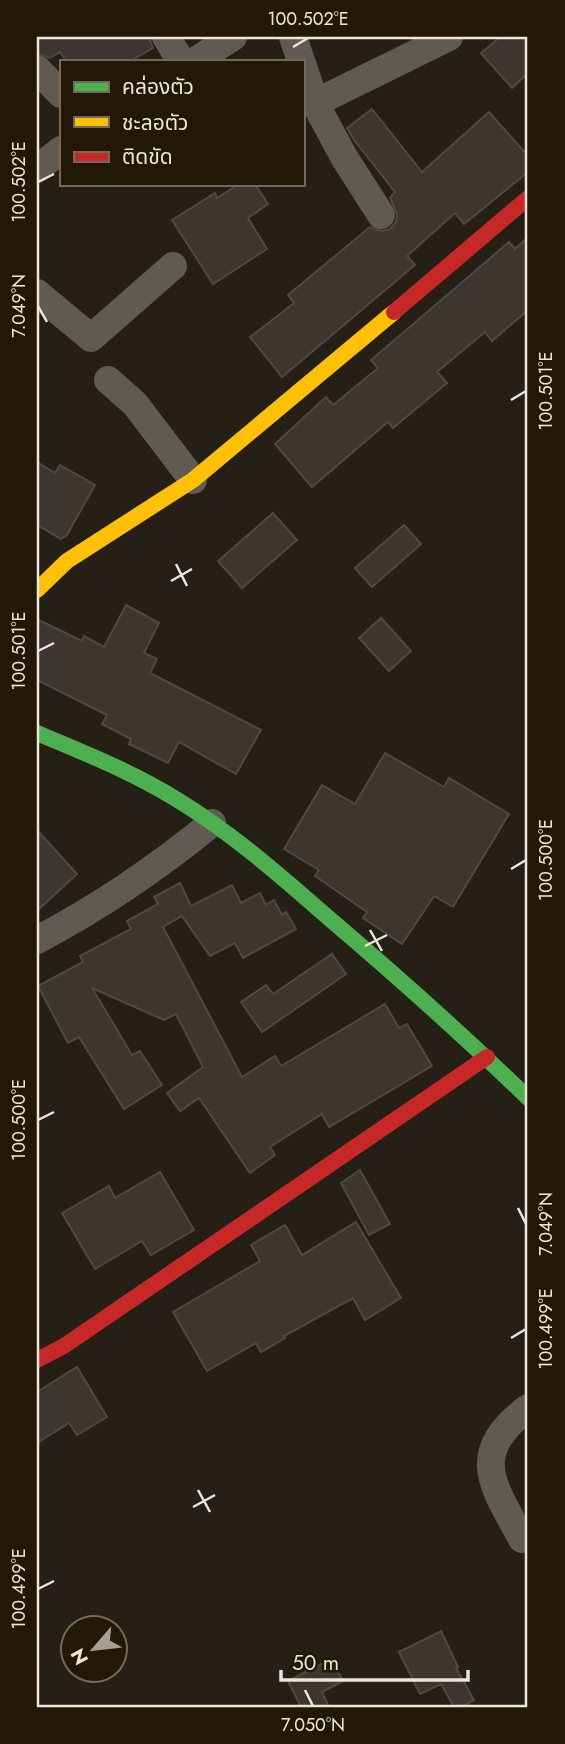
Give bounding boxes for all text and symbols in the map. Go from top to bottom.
text: 100.502°E [267,6,349,32]
legend [60,60,304,186]
text: คล่องตัว [122,72,194,102]
text: ชะลอตัว [122,108,188,138]
text: 100.502°E [6,141,32,223]
text: ติดขัด [122,142,173,172]
text: 7.049°N [6,274,32,338]
text: 100.501°E [533,351,559,431]
text: 100.501°E [6,611,32,691]
text: 100.500°E [533,819,559,901]
text: 100.500°E [6,1079,32,1161]
text: 7.049°N [533,1192,559,1256]
text: 100.499°E [533,1288,559,1370]
text: 100.499°E [6,1548,32,1630]
north arrow [60,1614,130,1684]
scale bar [281,1639,469,1683]
text: N [64,1644,95,1670]
text: 50 m [292,1648,339,1678]
text: 7.050°N [281,1712,345,1738]

